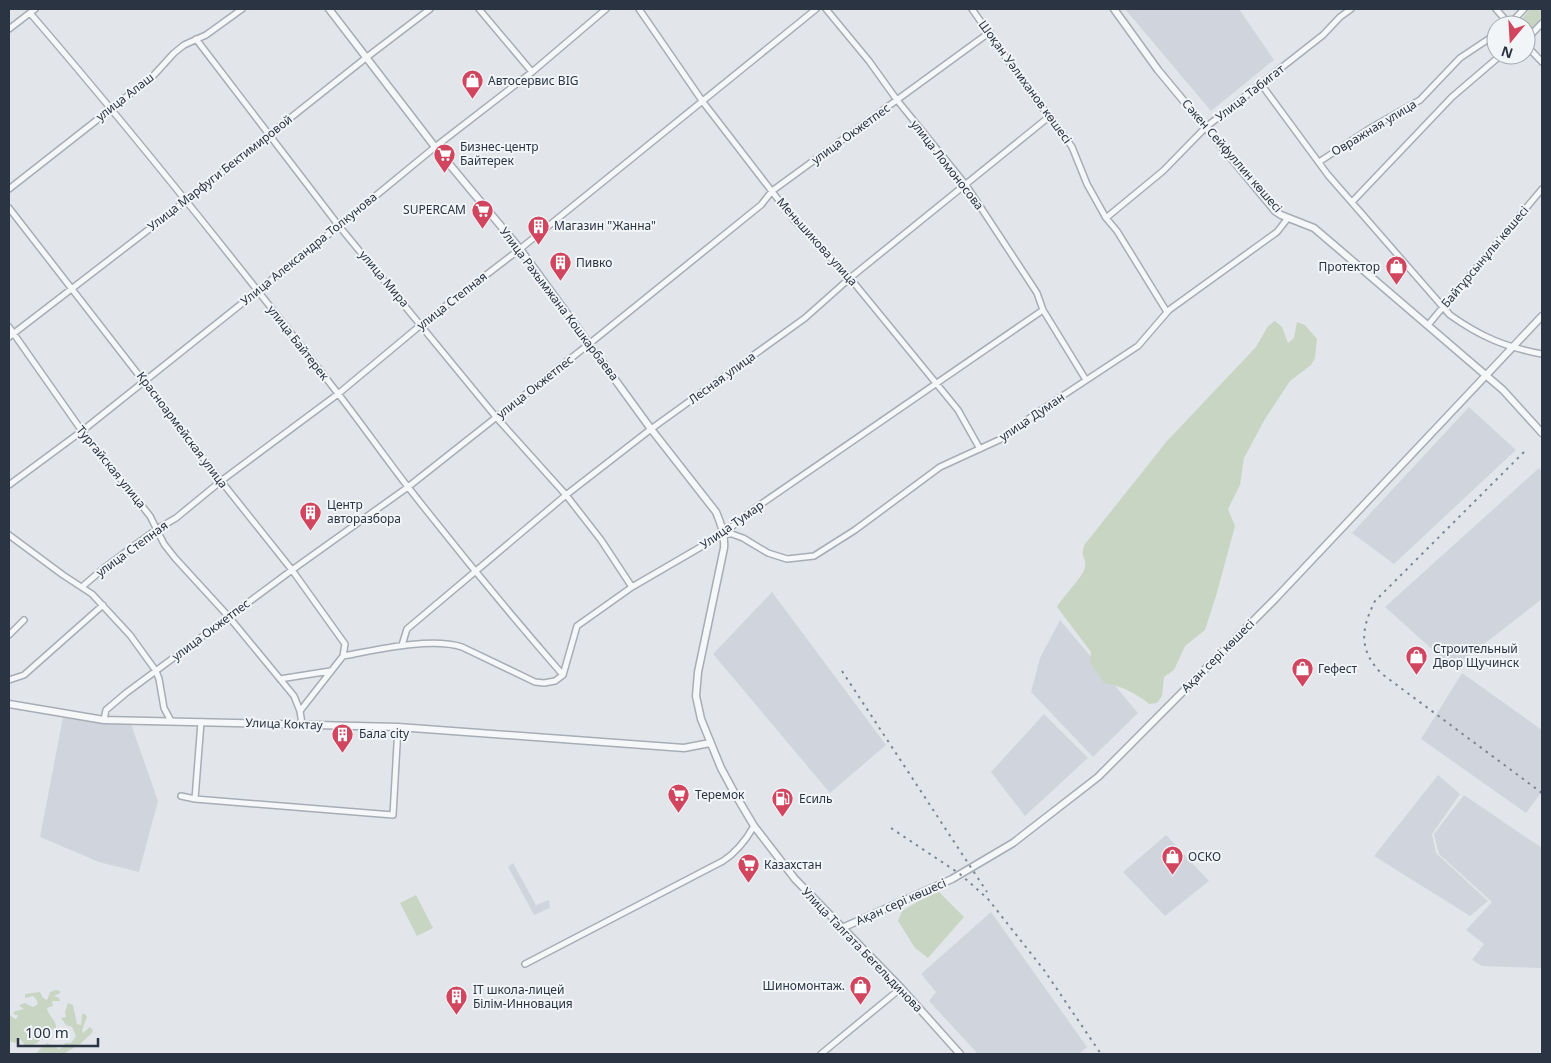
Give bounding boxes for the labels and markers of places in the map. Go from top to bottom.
shop icon: Автосервис BIG [460,69,484,100]
place label: Автосервис BIG [488,72,578,89]
place label: Бизнес-центр Байтерек [460,138,539,169]
supermarket icon: Бизнес-центр Байтерек [432,142,456,173]
supermarket icon: SUPERCAM [470,198,494,229]
place label: SUPERCAM [403,201,466,218]
building icon: Магазин "Жанна" [526,214,550,245]
place label: Магазин "Жанна" [554,217,656,234]
building icon: Пивко [548,251,572,282]
place label: Пивко [576,254,612,271]
shop icon: Протектор [1384,255,1408,286]
place label: Протектор [1319,258,1380,275]
place label: Центр авторазбора [327,496,401,527]
building icon: Центр авторазбора [299,500,323,531]
place label: Строительный Двор Щучинск [1433,640,1520,671]
shop icon: Строительный Двор Щучинск [1405,644,1429,675]
shop icon: Гефест [1290,657,1314,688]
place label: Гефест [1318,660,1358,677]
building icon: Бала city [331,722,355,753]
place label: Бала city [359,725,410,742]
supermarket icon: Теремок [667,783,691,814]
place label: Теремок [695,786,745,803]
fuel station icon: Есиль [771,787,795,818]
place label: Есиль [799,790,833,807]
shop icon: ОСКО [1160,845,1184,876]
place label: ОСКО [1188,848,1221,865]
supermarket icon: Казахстан [736,853,760,884]
place label: Казахстан [764,856,822,873]
shop icon: Шиномонтаж. [849,974,873,1005]
place label: Шиномонтаж. [763,977,845,994]
place label: IT школа-лицей Білім-Инновация [473,981,573,1012]
building icon: IT школа-лицей Білім-Инновация [445,985,469,1016]

